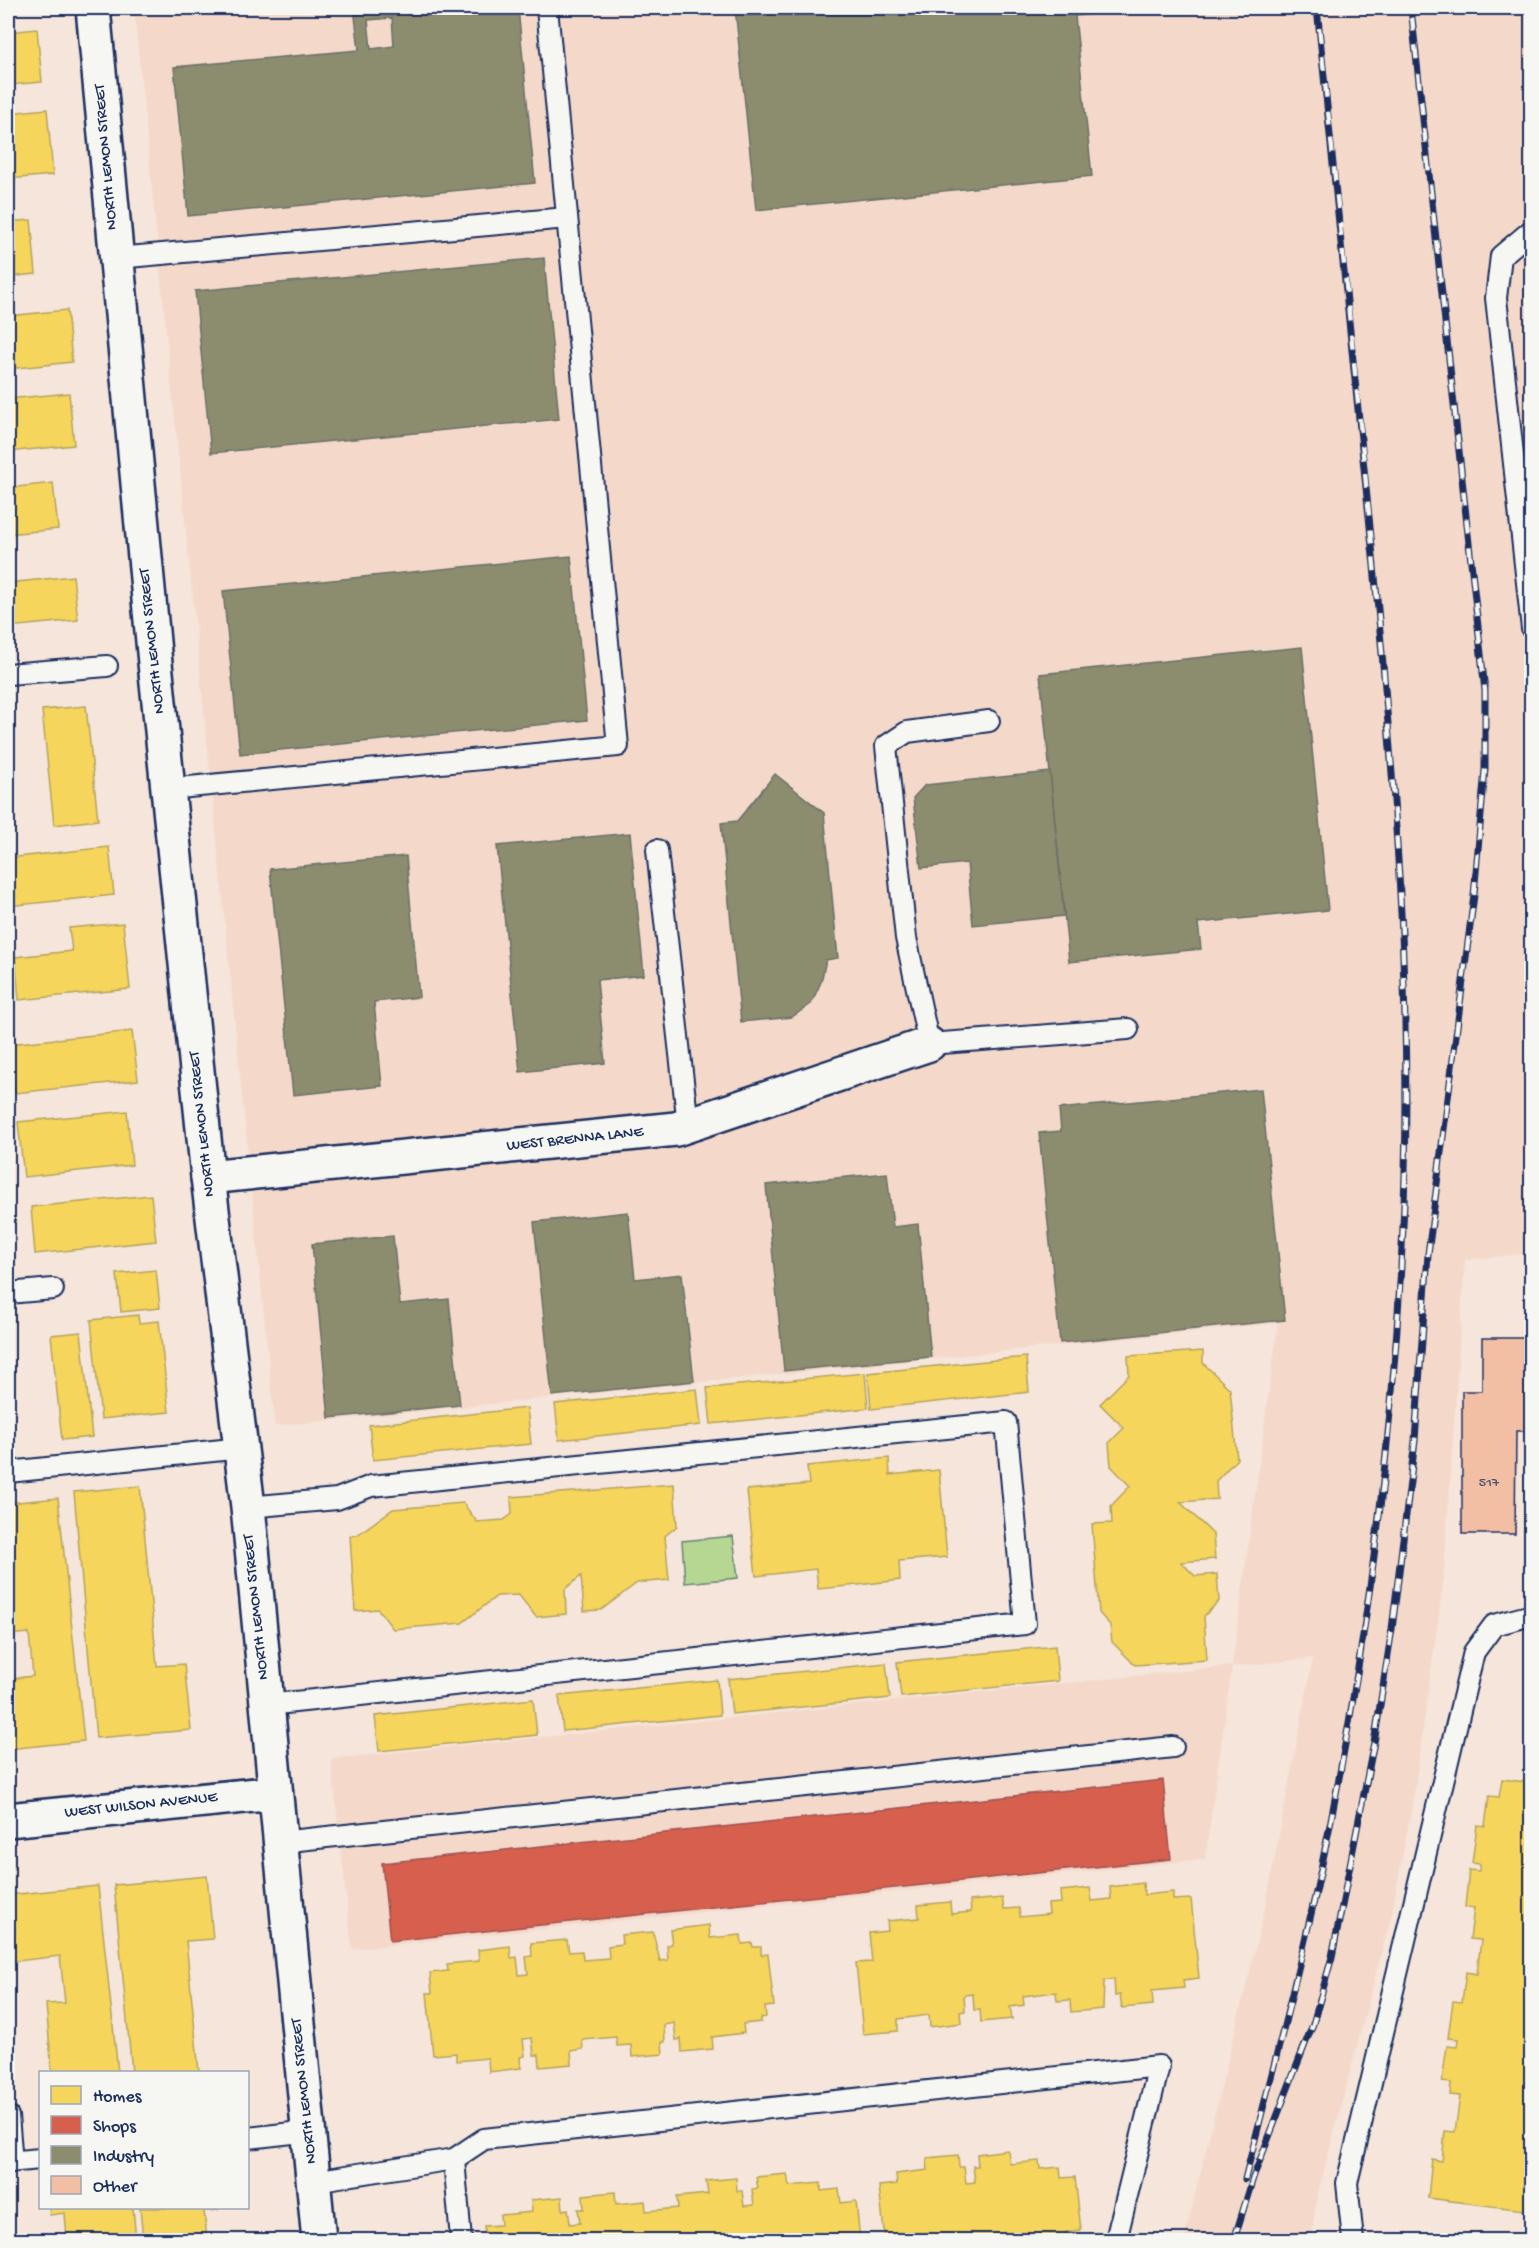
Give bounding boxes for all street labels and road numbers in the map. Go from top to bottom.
street label: NORTH LEMON STREET [91,82,123,231]
street label: NORTH LEMON STREET [136,566,170,715]
street label: NORTH LEMON STREET [186,1049,220,1198]
street label: WEST BRENNA LANE [506,1123,645,1157]
street label: NORTH LEMON STREET [240,1532,274,1681]
street label: WEST WILSON AVENUE [64,1788,219,1823]
street label: NORTH LEMON STREET [288,2016,322,2165]

